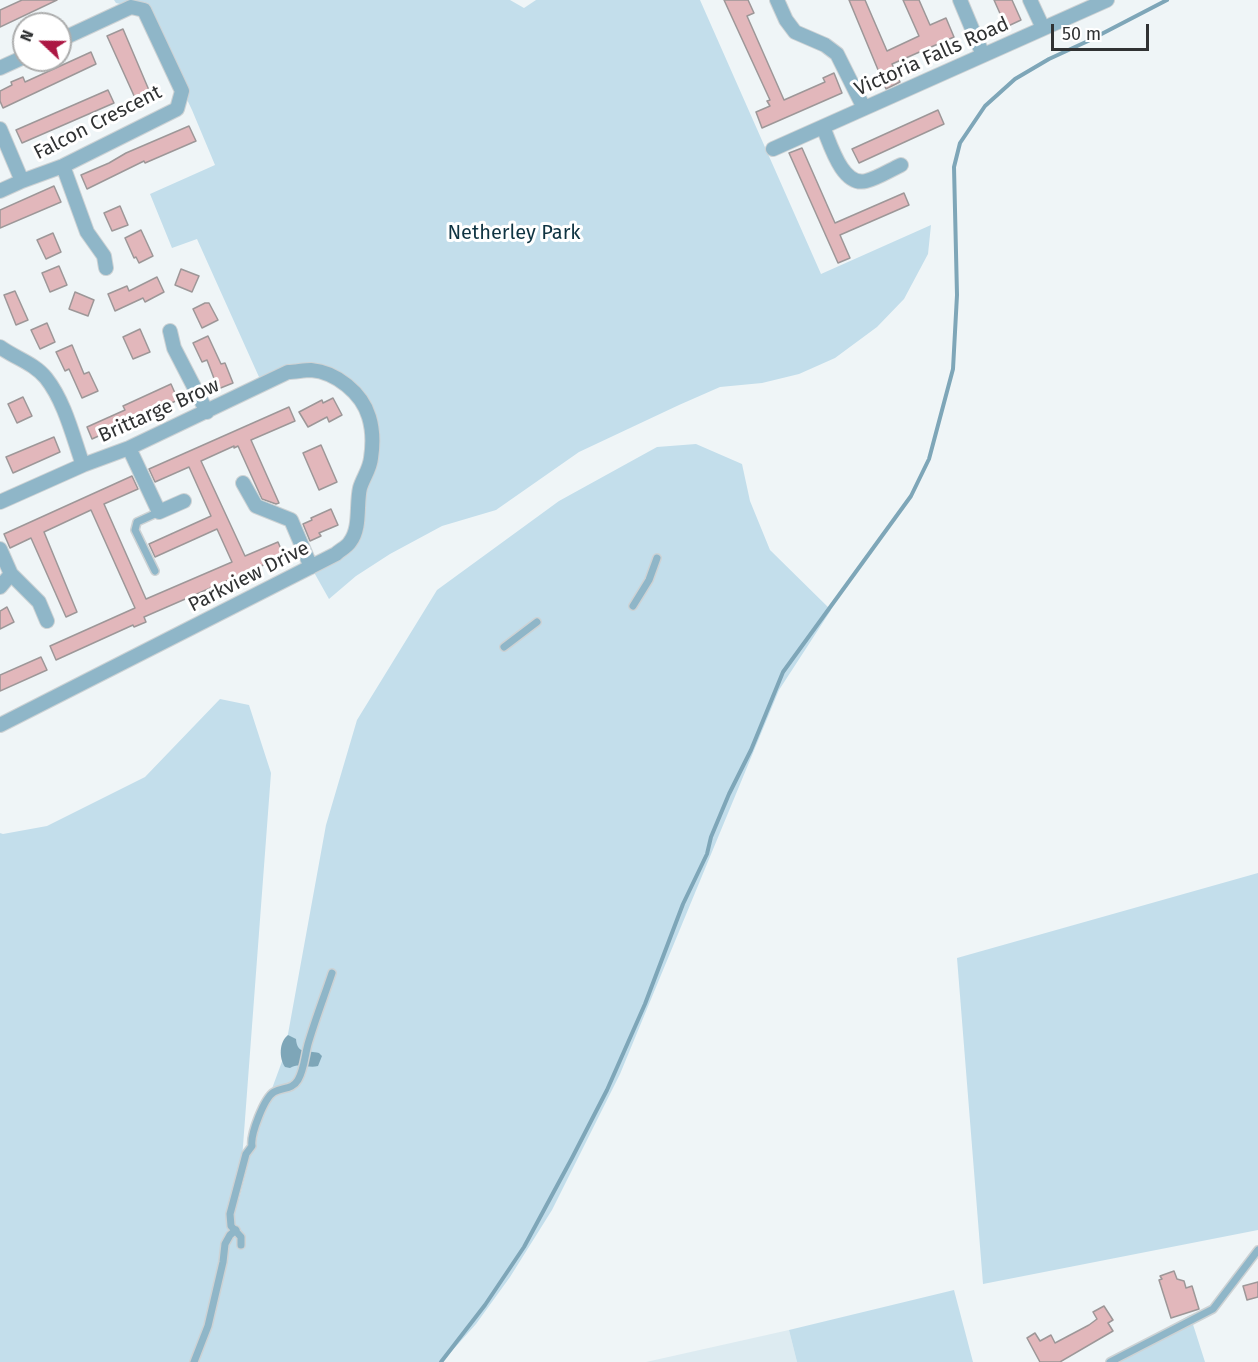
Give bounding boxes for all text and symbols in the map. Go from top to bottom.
north arrow [12,12,72,72]
street label: Victoria Falls Road [851,12,1013,102]
scale bar [1054,12,1152,50]
text: 50 m [1062,23,1101,45]
text: N [16,27,37,44]
street label: Falcon Crescent [30,80,166,166]
park label: Netherley Park [447,221,581,245]
street label: Brittarge Brow [95,374,223,448]
street label: Parkview Drive [185,536,313,618]

